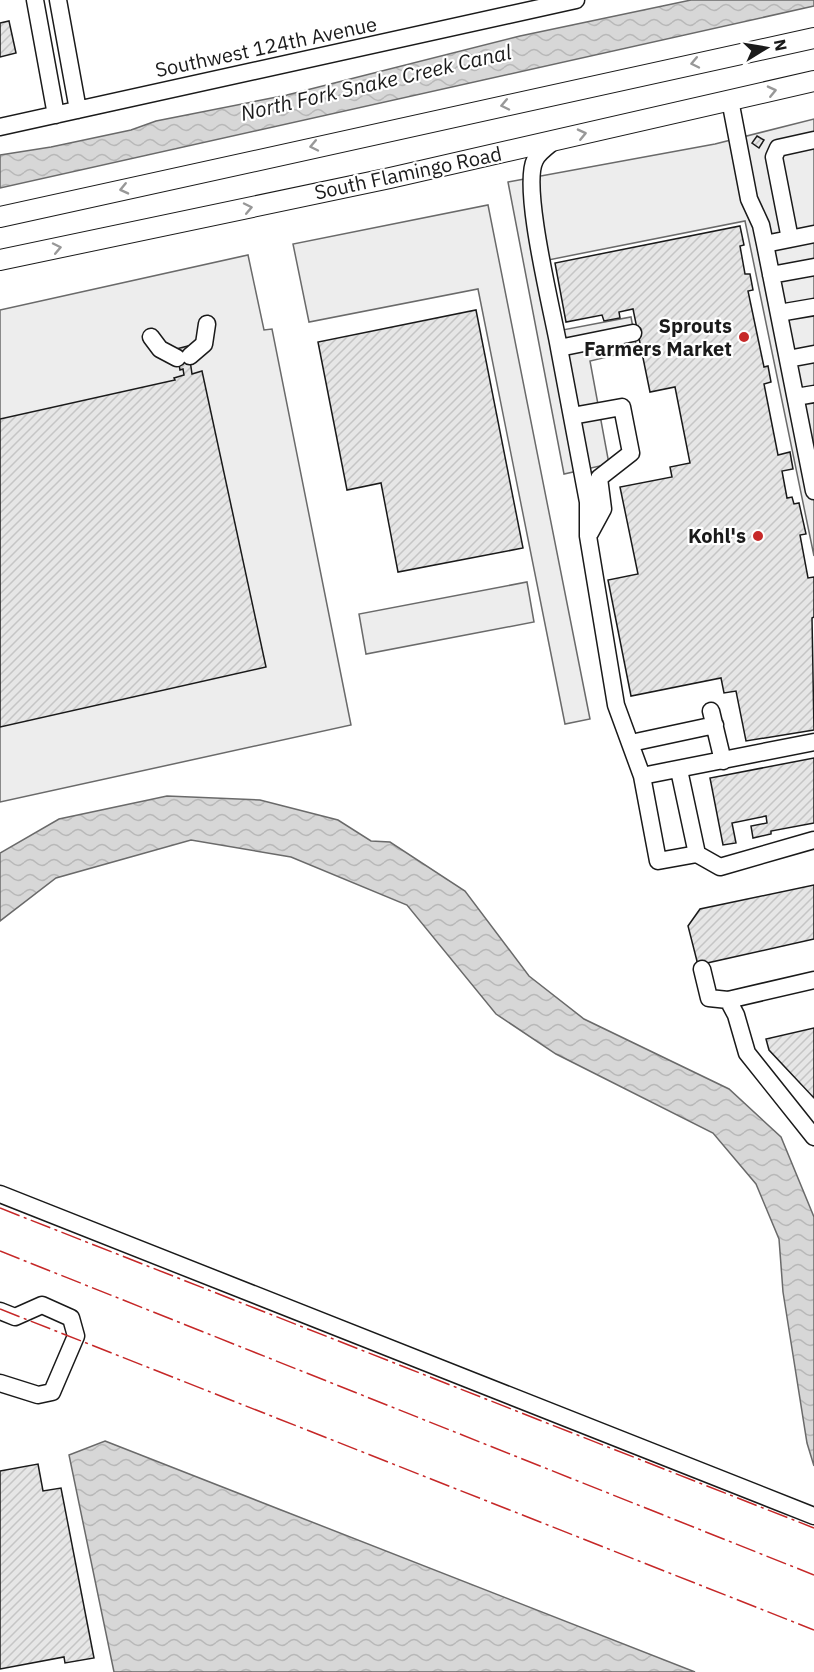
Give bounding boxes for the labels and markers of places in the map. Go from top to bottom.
place label: Sprouts Farmers Market [584,312,732,362]
marker: Sprouts Farmers Market [737,330,751,344]
place label: Kohl's [688,522,746,549]
marker: Kohl's [751,529,765,543]

